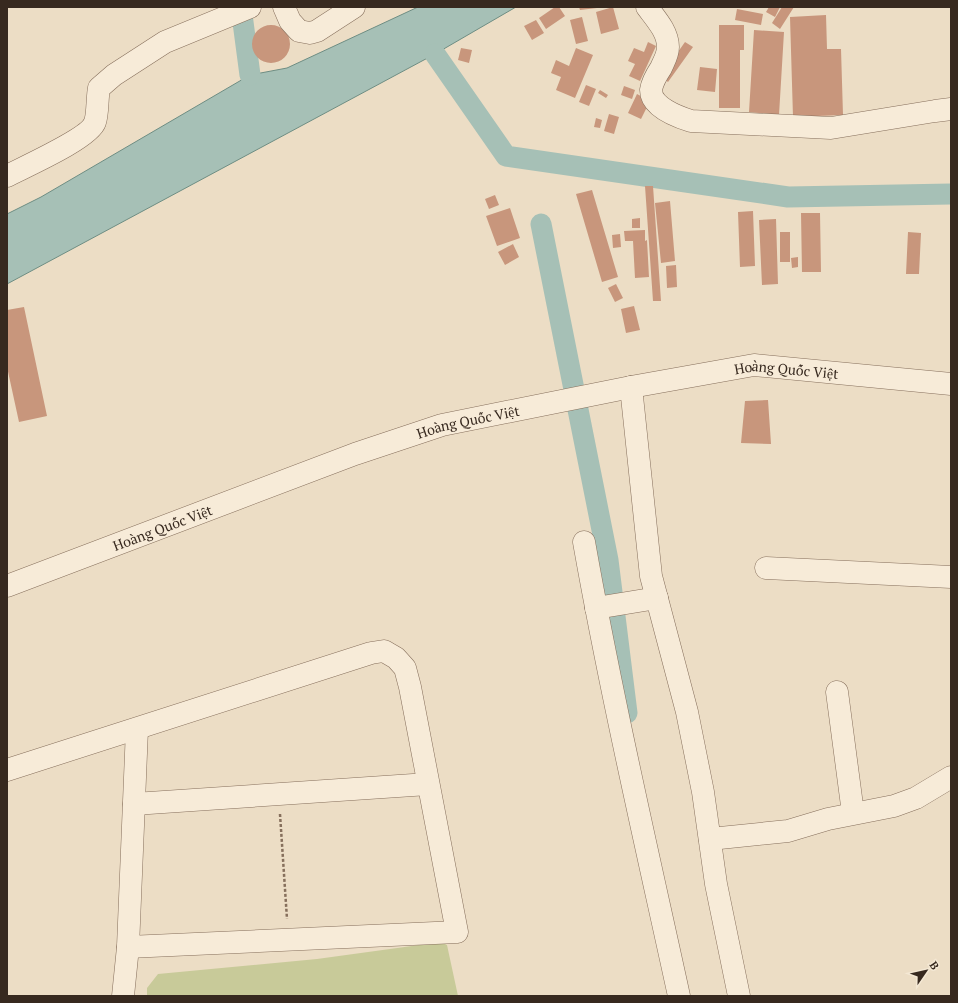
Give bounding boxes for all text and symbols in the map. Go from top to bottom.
street label: Hoàng Quốc Việt [732,355,840,383]
street label: Hoàng Quốc Việt [414,400,522,442]
street label: Hoàng Quốc Việt [110,499,215,555]
north arrow [906,951,946,991]
text: B [926,959,942,972]

